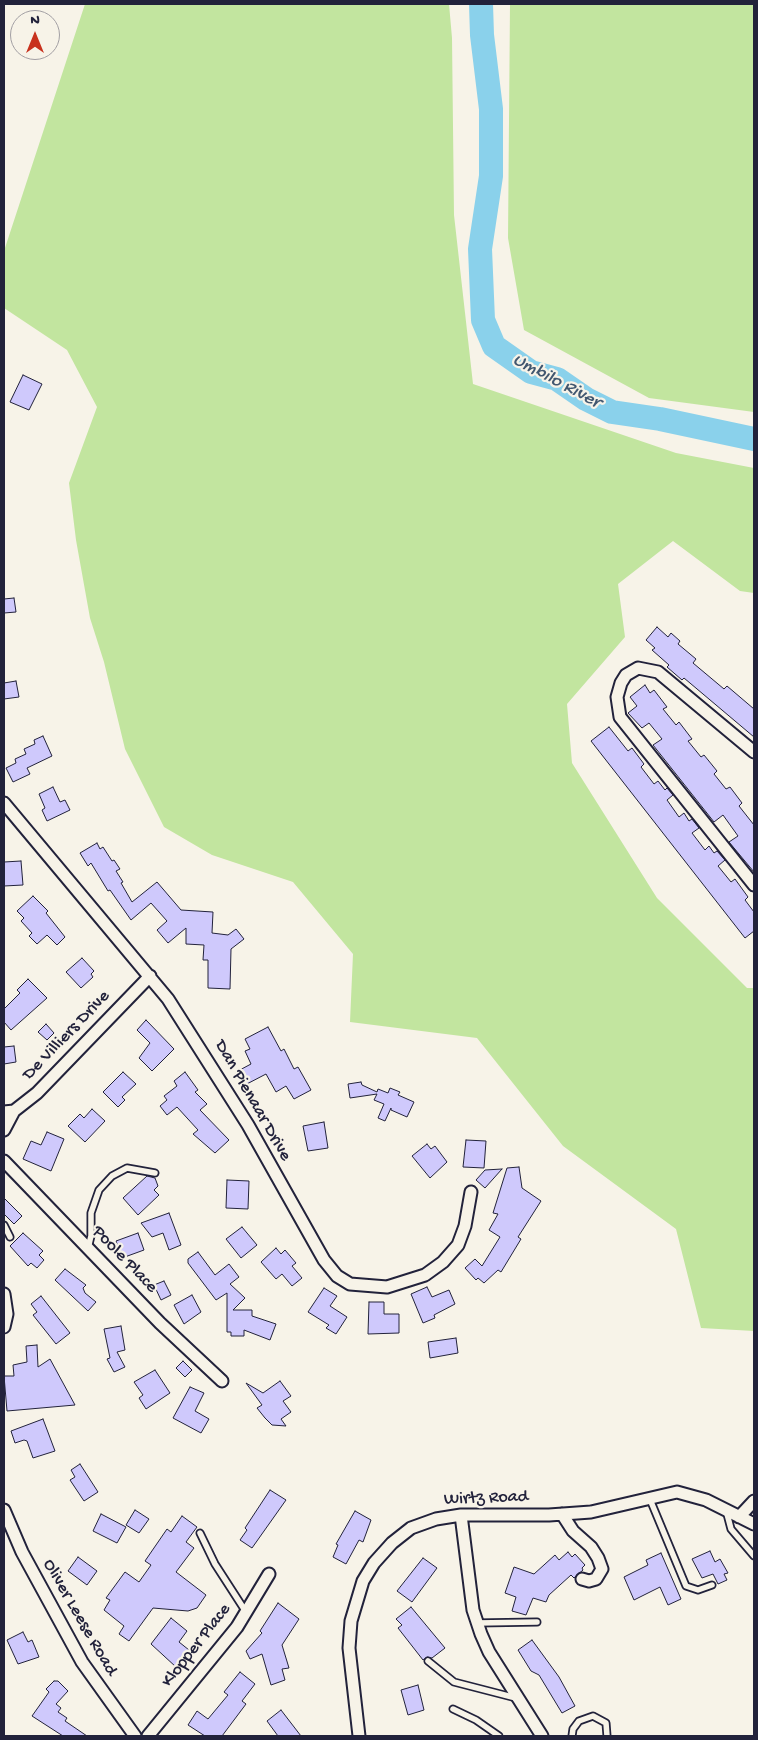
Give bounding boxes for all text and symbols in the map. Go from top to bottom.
north arrow [10,10,60,60]
text: N [30,12,40,29]
water label: Umbilo River [508,349,604,415]
street label: De Villiers Drive [19,986,115,1086]
street label: Dan Pienaar Drive [209,1037,295,1165]
street label: Poole Place [87,1222,161,1298]
street label: Wirtz Road [443,1487,529,1511]
street label: Oliver Leese Road [37,1556,121,1680]
street label: Klopper Place [158,1600,236,1692]

